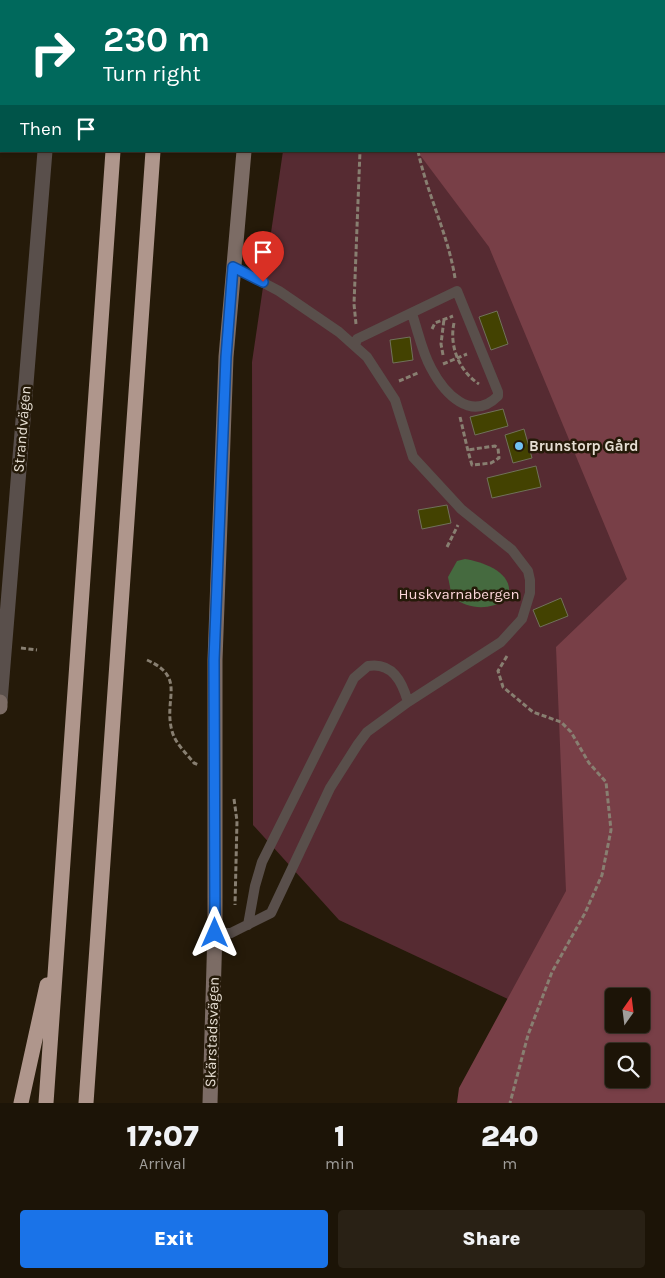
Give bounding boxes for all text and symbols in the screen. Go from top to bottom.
text: 230 m [103,19,210,60]
icon: right [20,20,85,85]
text: Turn right [103,61,201,87]
icon: arrive [72,115,100,143]
text: Then [20,118,62,140]
pin [242,231,284,282]
icon: arrive [249,238,277,266]
street label: Strandvägen [9,385,35,473]
place label: Brunstorp Gård [529,437,639,455]
marker: Brunstorp Gård [513,440,525,452]
park label: Huskvarnabergen [399,585,519,603]
position arrow [188,906,240,958]
street label: Skärstadsvägen [201,976,223,1088]
north arrow [605,988,650,1032]
map controls [605,988,650,1088]
button: search [605,1043,650,1088]
text: 17:07 [126,1118,199,1154]
text: 1 [334,1118,346,1154]
text: 240 [481,1118,539,1154]
text: Arrival [139,1154,186,1173]
text: min [325,1154,354,1173]
text: m [502,1154,517,1173]
button: Exit [20,1210,328,1268]
button: Share [338,1210,645,1268]

